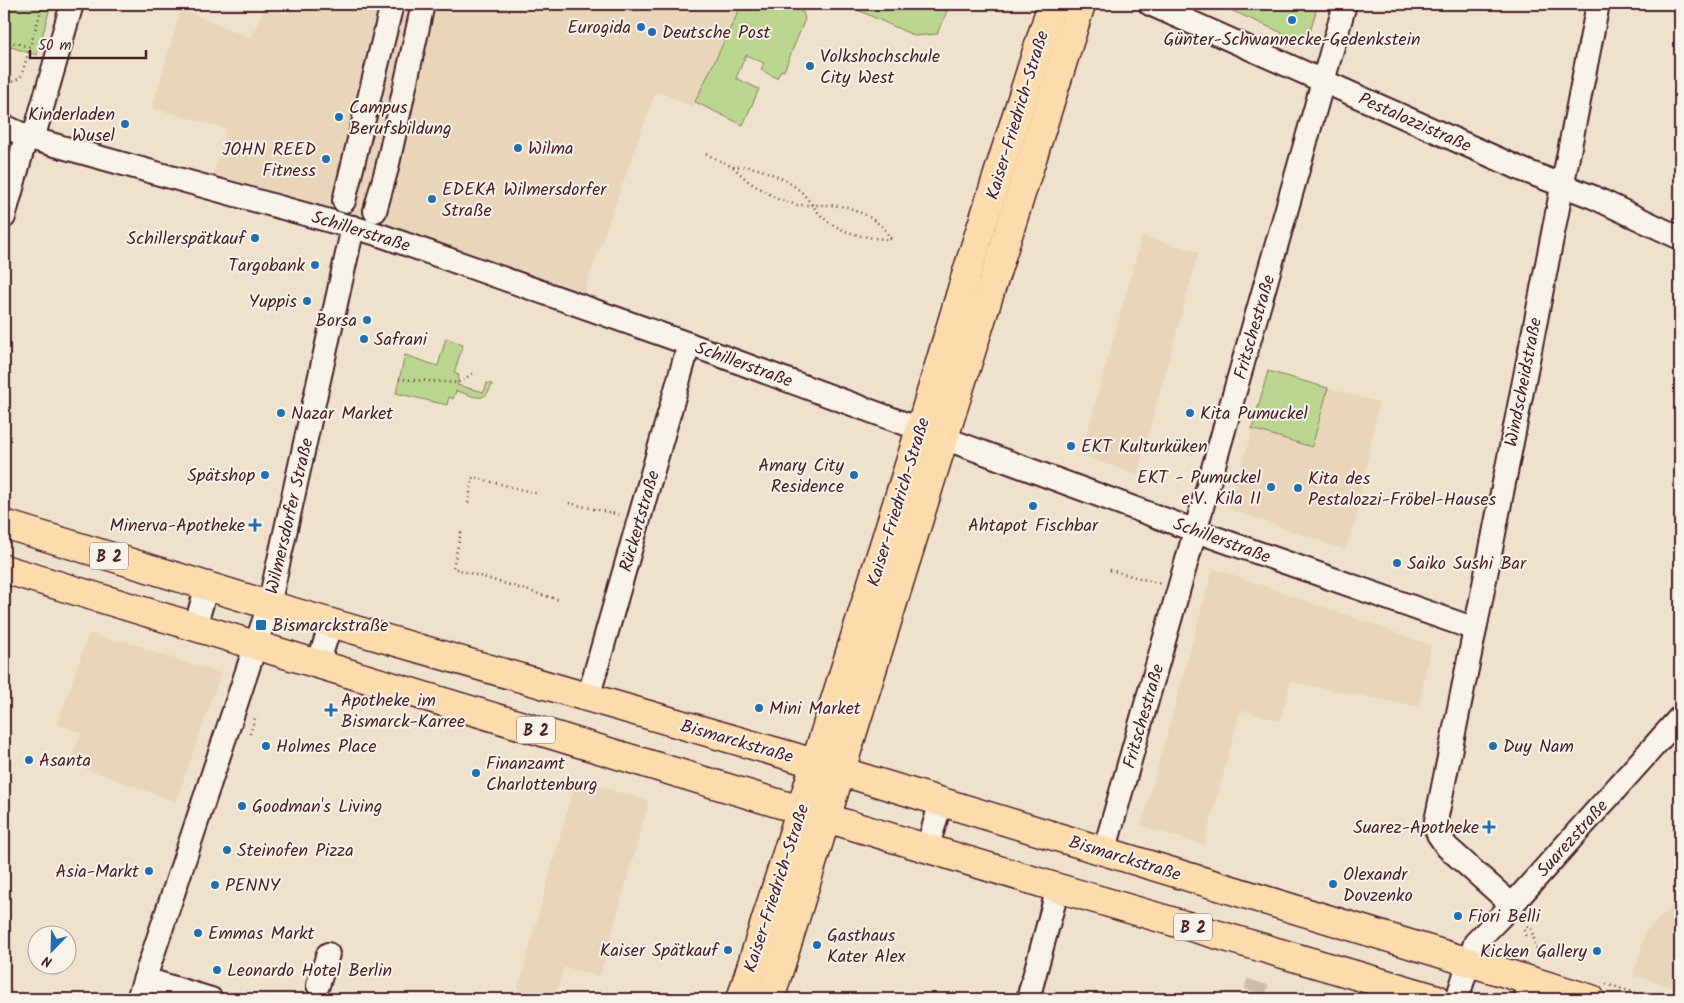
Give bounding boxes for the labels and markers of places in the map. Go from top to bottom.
place label: Eurogida [567,14,631,43]
marker: Günter-Schwannecke-Gedenkstein [1286,14,1298,26]
place label: Deutsche Post [662,19,772,48]
marker: Eurogida [635,21,647,33]
marker: Deutsche Post [646,26,658,38]
place label: Günter-Schwannecke-Gedenkstein [1163,26,1421,55]
place label: Volkshochschule City West [820,43,940,93]
marker: Volkshochschule City West [804,60,816,72]
place label: Campus Berufsbildung [349,94,452,144]
place label: Kinderladen Wusel [28,101,116,151]
marker: Campus Berufsbildung [333,111,345,123]
marker: Kinderladen Wusel [119,118,131,130]
place label: Wilma [528,135,574,164]
place label: JOHN REED Fitness [222,136,316,186]
marker: Wilma [512,142,524,154]
marker: JOHN REED Fitness [320,153,332,165]
place label: EDEKA Wilmersdorfer Straße [442,176,607,226]
marker: EDEKA Wilmersdorfer Straße [426,193,438,205]
place label: Schillerspätkauf [127,225,247,254]
marker: Schillerspätkauf [249,232,261,244]
place label: Targobank [228,252,306,281]
marker: Targobank [309,259,321,271]
place label: Yuppis [249,288,297,317]
marker: Yuppis [301,295,313,307]
place label: Borsa [315,307,357,336]
marker: Borsa [361,314,373,326]
place label: Safrani [374,326,428,355]
marker: Safrani [358,333,370,345]
place label: Nazar Market [291,400,394,429]
place label: Kita Pumuckel [1200,400,1309,429]
marker: Nazar Market [275,407,287,419]
marker: Kita Pumuckel [1184,407,1196,419]
place label: EKT Kulturküken [1081,433,1208,462]
marker: EKT Kulturküken [1065,440,1077,452]
place label: Amary City Residence [758,452,845,502]
place label: Spätshop [187,462,255,491]
place label: EKT - Pumuckel e.V. Kila II [1137,464,1262,514]
place label: Kita des Pestalozzi-Fröbel-Hauses [1308,465,1497,515]
marker: Spätshop [259,469,271,481]
marker: Amary City Residence [848,469,860,481]
marker: EKT - Pumuckel e.V. Kila II [1265,481,1277,493]
marker: Kita des Pestalozzi-Fröbel-Hauses [1292,482,1304,494]
marker: Ahtapot Fischbar [1027,500,1039,512]
place label: Minerva-Apotheke [110,512,245,541]
place label: Ahtapot Fischbar [968,512,1099,541]
marker: Minerva-Apotheke [249,519,261,531]
place label: Saiko Sushi Bar [1407,550,1527,579]
marker: Saiko Sushi Bar [1391,557,1403,569]
place label: Bismarckstraße [272,612,388,641]
marker: Bismarckstraße [254,618,268,632]
place label: Apotheke im Bismarck-Karree [341,687,465,737]
place label: Mini Market [769,695,862,724]
marker: Mini Market [753,702,765,714]
marker: Apotheke im Bismarck-Karree [325,704,337,716]
place label: Holmes Place [276,733,377,762]
place label: Duy Nam [1503,733,1574,762]
marker: Holmes Place [260,740,272,752]
marker: Duy Nam [1487,740,1499,752]
place label: Asanta [39,747,91,776]
place label: Finanzamt Charlottenburg [486,750,598,800]
marker: Asanta [23,754,35,766]
marker: Finanzamt Charlottenburg [470,767,482,779]
place label: Goodman's Living [252,793,382,822]
marker: Goodman's Living [236,800,248,812]
place label: Suarez-Apotheke [1353,814,1479,843]
marker: Suarez-Apotheke [1483,821,1495,833]
place label: Steinofen Pizza [237,837,354,866]
marker: Steinofen Pizza [221,844,233,856]
place label: Asia-Markt [55,858,140,887]
place label: Olexandr Dovzenko [1343,861,1413,911]
marker: Asia-Markt [143,865,155,877]
place label: PENNY [225,872,281,901]
marker: Olexandr Dovzenko [1327,878,1339,890]
marker: PENNY [209,879,221,891]
place label: Fiori Belli [1468,903,1541,932]
marker: Fiori Belli [1452,910,1464,922]
place label: Emmas Markt [208,920,316,949]
place label: Gasthaus Kater Alex [827,922,906,972]
marker: Emmas Markt [192,927,204,939]
place label: Kaiser Spätkauf [600,937,720,966]
place label: Kicken Gallery [1480,938,1588,967]
marker: Gasthaus Kater Alex [811,939,823,951]
marker: Kaiser Spätkauf [722,944,734,956]
marker: Kicken Gallery [1591,945,1603,957]
place label: Leonardo Hotel Berlin [227,957,392,986]
marker: Leonardo Hotel Berlin [211,964,223,976]

